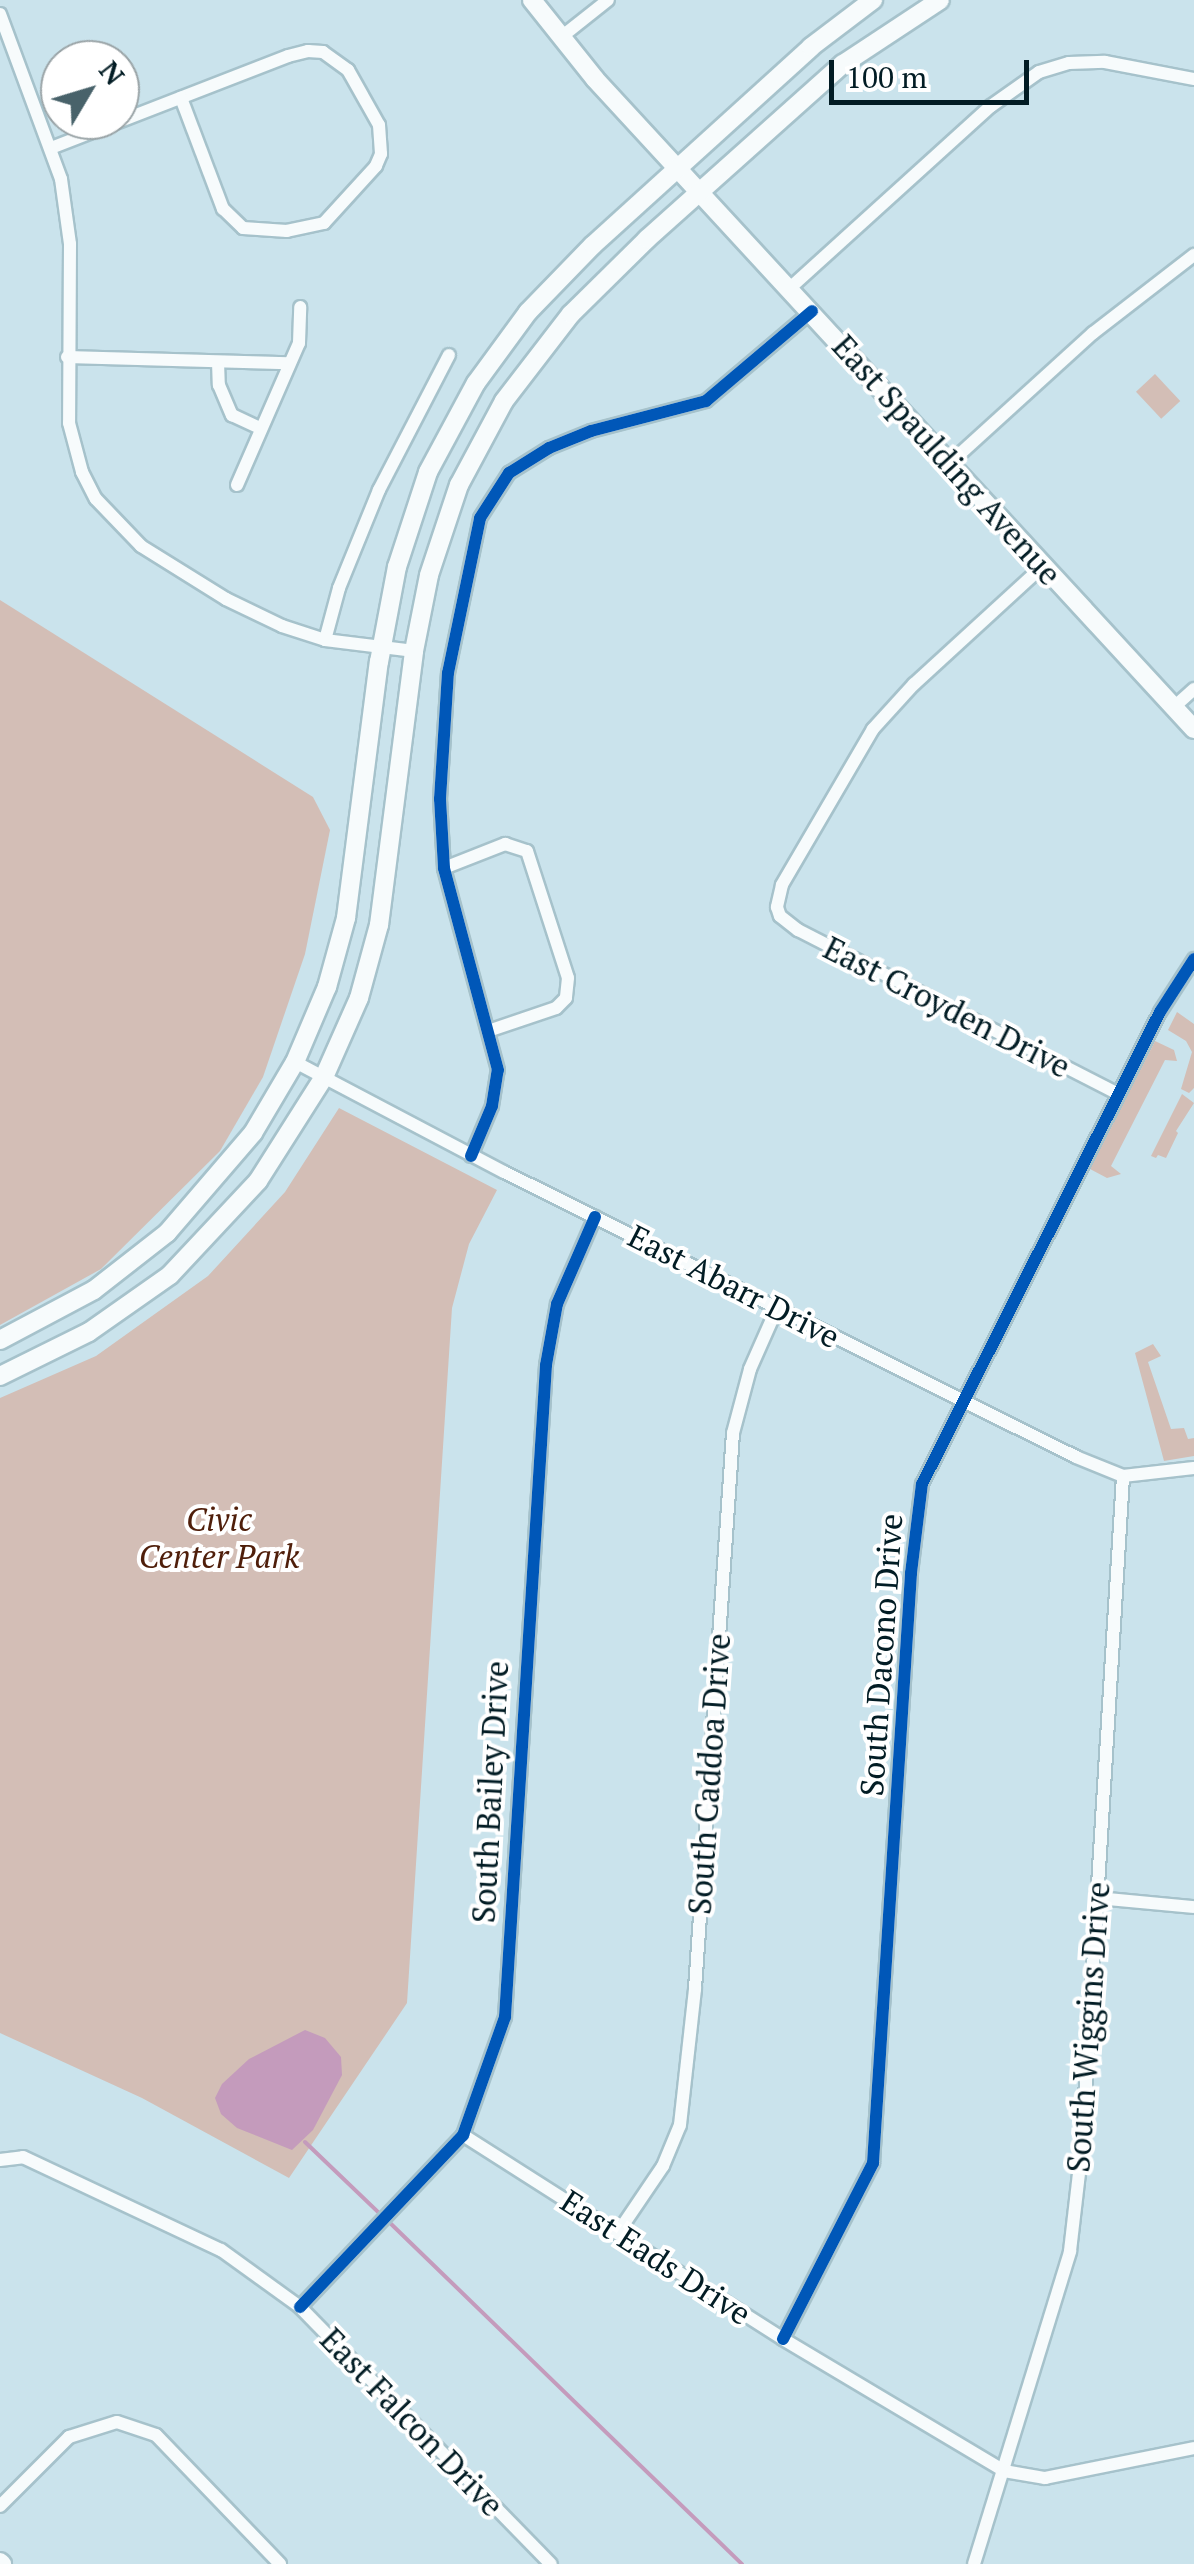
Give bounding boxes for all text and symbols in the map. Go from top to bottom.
north arrow [40,40,140,140]
scale bar [834,40,1034,102]
text: N [91,53,134,92]
text: 100 m [846,57,927,97]
street label: East Spaulding Avenue [825,327,1069,593]
street label: East Croyden Drive [817,928,1077,1086]
street label: East Abarr Drive [622,1216,846,1356]
park label: Civic Center Park [139,1501,299,1576]
street label: South Dacono Drive [852,1512,910,1798]
street label: South Caddoa Drive [680,1632,738,1916]
street label: South Bailey Drive [464,1660,516,1924]
street label: South Wiggins Drive [1059,1880,1117,2174]
street label: East Eads Drive [554,2181,758,2333]
street label: East Falcon Drive [313,2320,511,2524]

